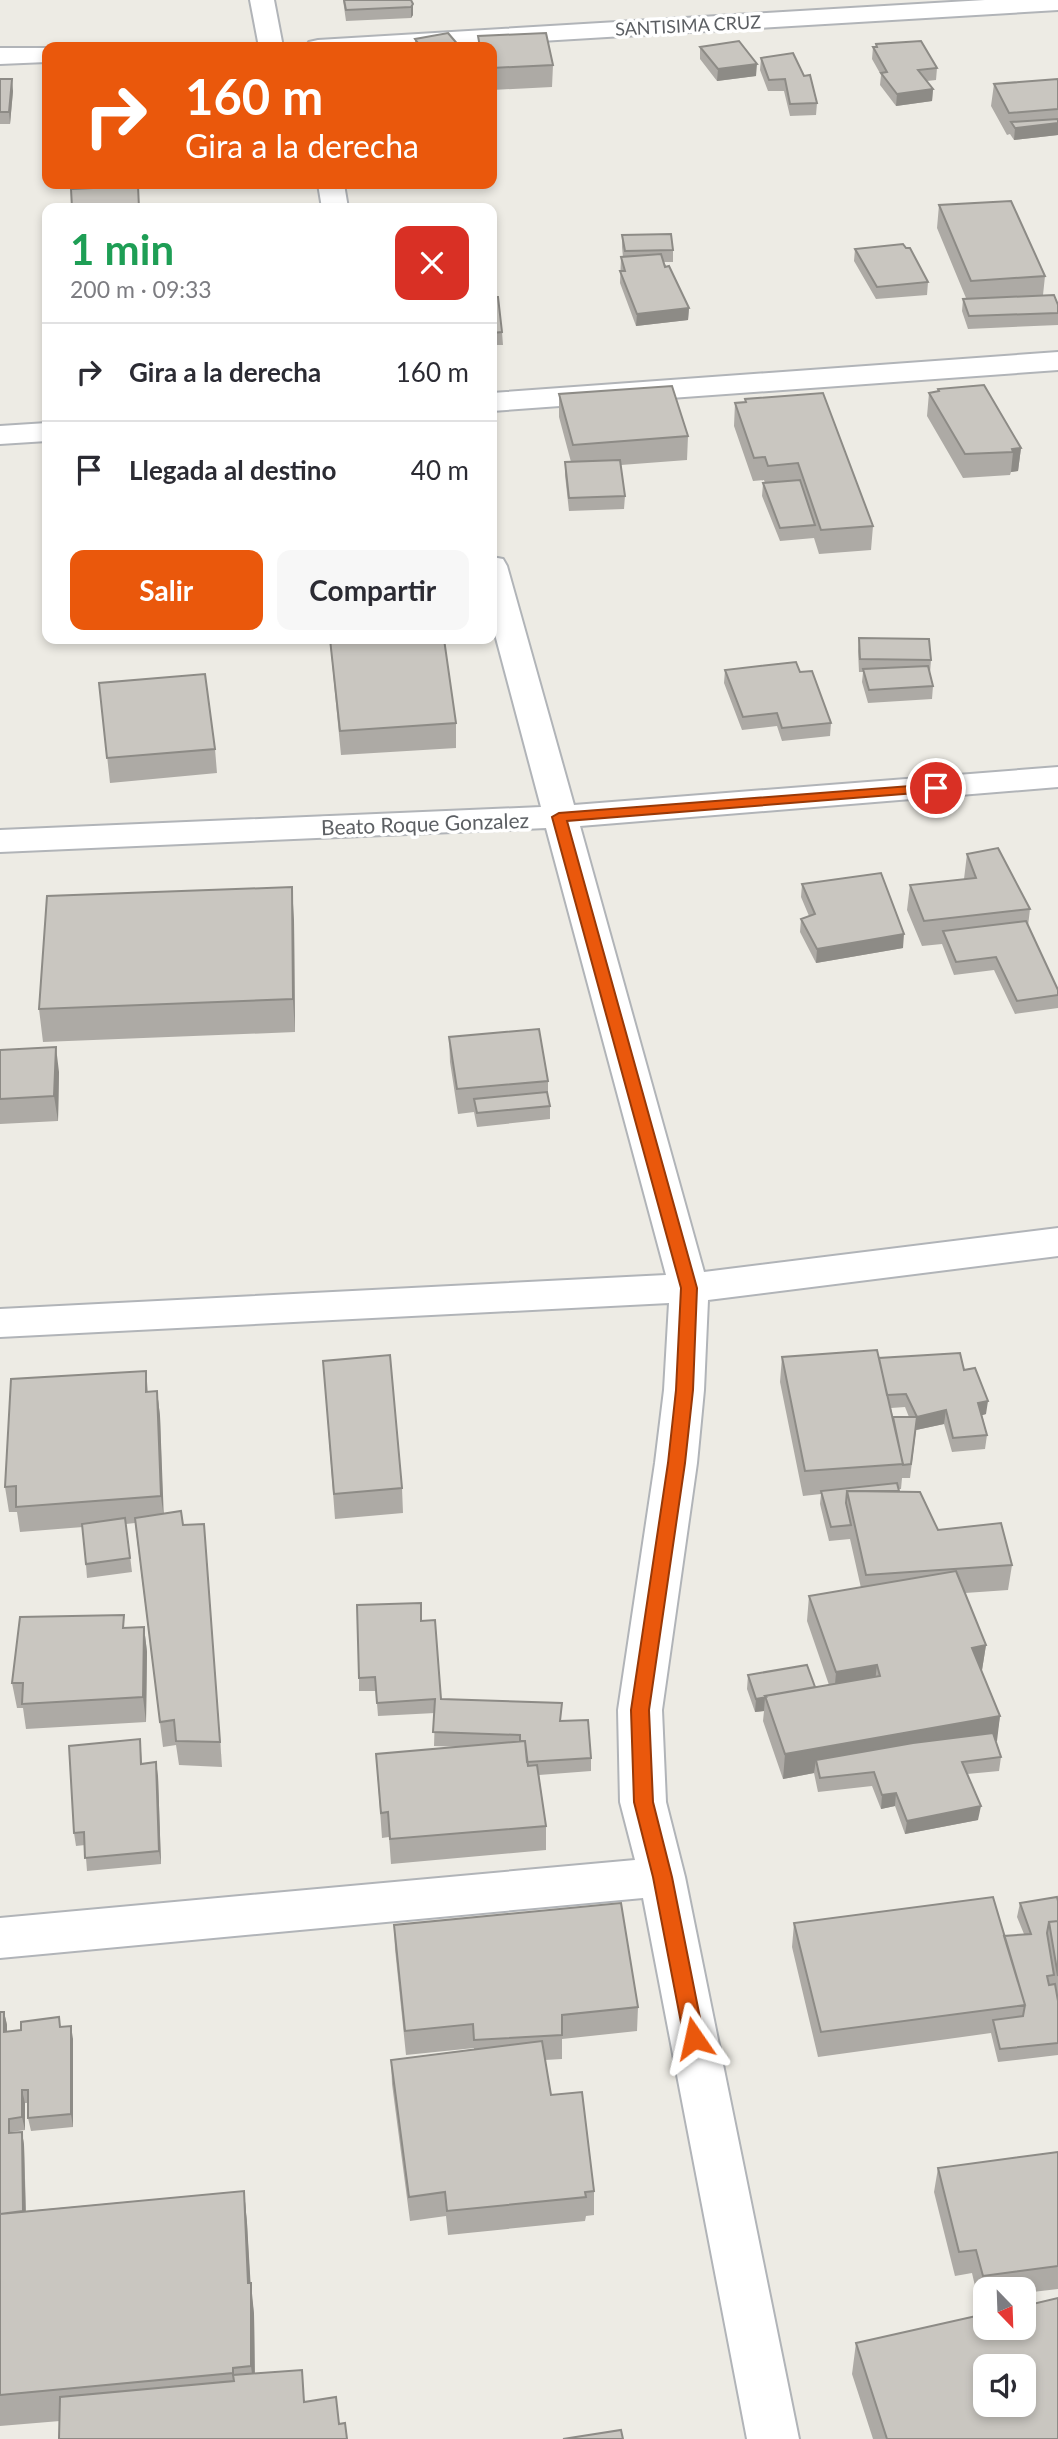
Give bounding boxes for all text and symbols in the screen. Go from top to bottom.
street label: SANTISIMA CRUZ [614,10,762,40]
text: 160 m [185,67,323,125]
icon: right [70,70,161,161]
text: Gira a la derecha [185,126,419,165]
text: 1 min [70,224,174,274]
button: close [395,226,469,300]
text: 200 m · 09:33 [70,275,212,303]
icon: right [70,353,108,391]
text: Gira a la derecha [129,356,321,388]
text: 160 m [396,356,469,388]
icon: arrive [70,451,108,489]
text: Llegada al destino [129,454,336,486]
text: 40 m [411,454,469,486]
button: Salir [70,550,263,630]
button: Compartir [277,550,469,630]
pin [906,758,966,818]
icon: arrive [917,769,955,807]
street label: Beato Roque Gonzalez [321,807,529,839]
position arrow [657,2001,731,2075]
north arrow [973,2277,1036,2340]
map controls [973,2277,1036,2417]
button: sound [973,2354,1036,2417]

